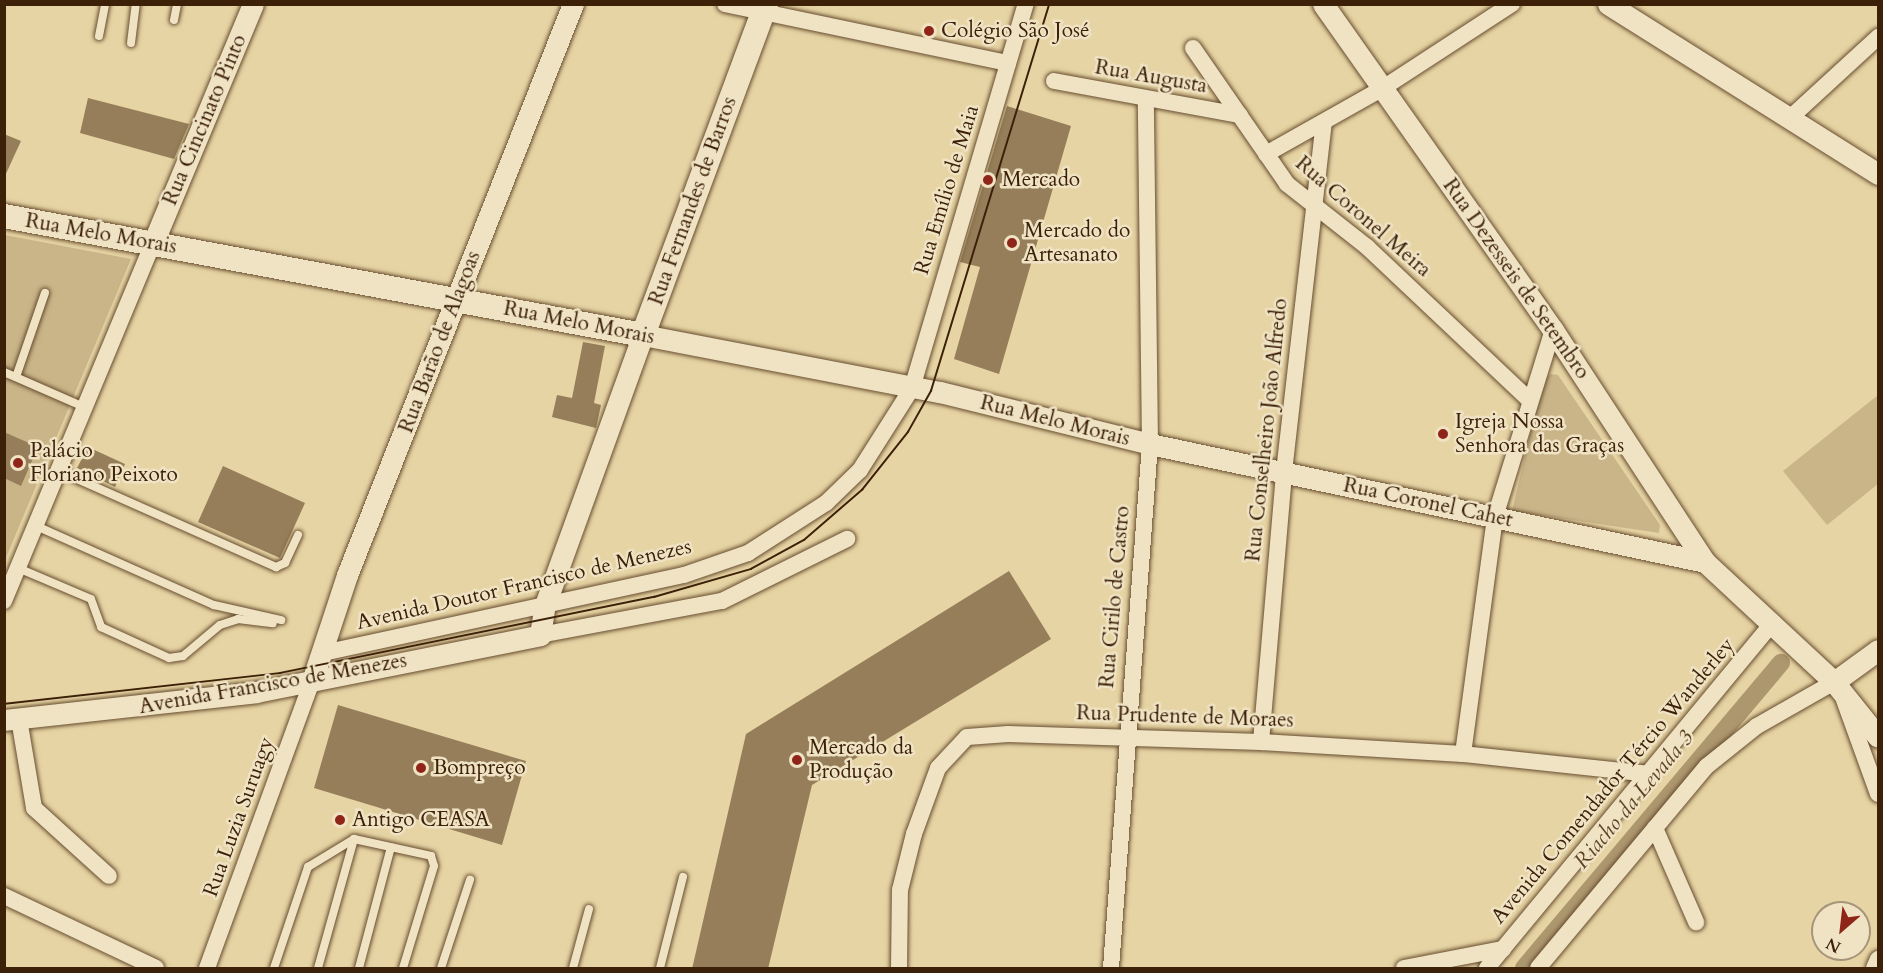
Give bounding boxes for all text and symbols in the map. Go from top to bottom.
place label: Colégio São José [941,18,1090,44]
marker: Colégio São José [922,24,936,38]
street label: Rua Cincinato Pinto [158,31,252,209]
street label: Rua Augusta [1093,55,1209,99]
street label: Rua Fernandes de Barros [644,93,742,309]
street label: Rua Emílio de Maia [909,102,985,278]
street label: Rua Coronel Meira [1290,151,1436,283]
place label: Mercado [1002,167,1080,193]
marker: Mercado [979,171,997,189]
street label: Rua Dezesseis de Setembro [1437,174,1595,384]
street label: Rua Melo Morais [23,208,179,260]
place label: Mercado do Artesanato [1024,218,1130,268]
marker: Mercado do Artesanato [1005,236,1019,250]
street label: Rua Barão de Alagoas [394,247,486,437]
street label: Rua Melo Morais [501,296,657,350]
street label: Rua Conselheiro João Alfredo [1241,297,1293,563]
street label: Rua Melo Morais [978,390,1132,452]
place label: Igreja Nossa Senhora das Graças [1455,409,1624,459]
marker: Igreja Nossa Senhora das Graças [1436,427,1450,441]
place label: Palácio Floriano Peixoto [30,438,178,488]
marker: Palácio Floriano Peixoto [11,456,25,470]
street label: Rua Coronel Cahet [1341,473,1515,533]
street label: Rua Cirilo de Castro [1094,505,1136,689]
street label: Avenida Doutor Francisco de Menezes [354,534,694,636]
street label: Avenida Comendador Tércio Wanderley [1486,633,1740,929]
street label: Avenida Francisco de Menezes [137,648,409,720]
street label: Rua Prudente de Moraes [1076,701,1294,733]
water label: Riacho da Levada 3 [1569,726,1699,874]
street label: Rua Luzia Suruagy [198,734,280,900]
place label: Mercado da Produção [809,735,913,785]
marker: Mercado da Produção [790,753,804,767]
place label: Bompreço [433,755,526,781]
marker: Bompreço [414,761,428,775]
place label: Antigo CEASA [352,807,490,833]
marker: Antigo CEASA [333,813,347,827]
north arrow [1811,901,1871,961]
text: N [1822,932,1845,958]

